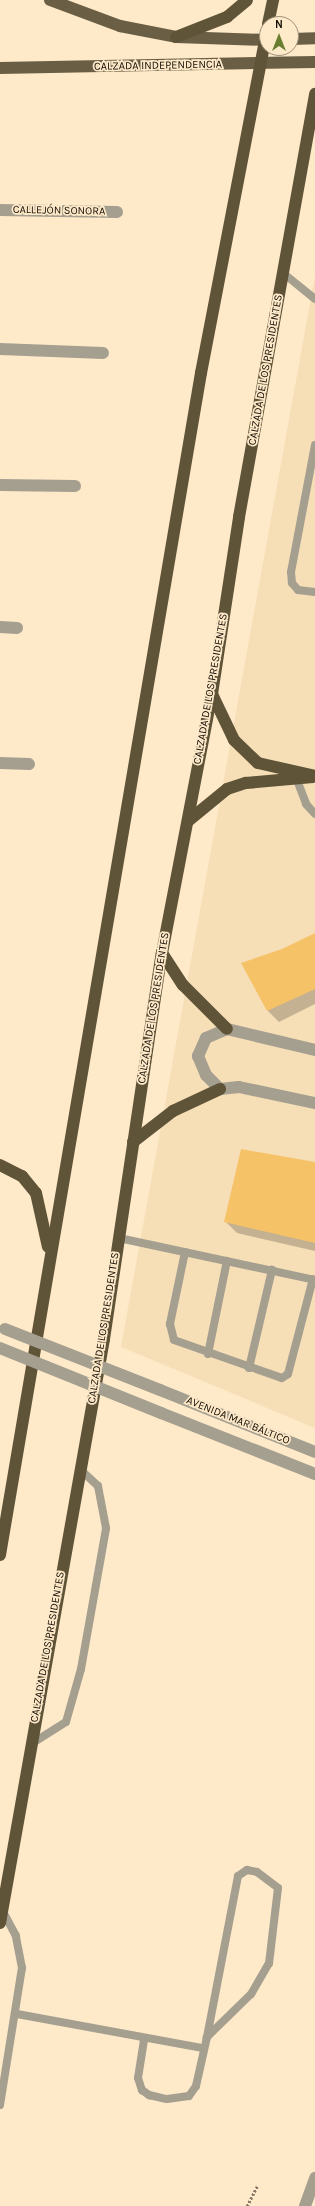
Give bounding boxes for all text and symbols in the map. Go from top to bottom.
north arrow [259,16,299,56]
text: N [275,18,283,31]
street label: CALZADA INDEPENDENCIA [94,58,222,74]
street label: CALLEJÓN SONORA [13,204,105,218]
street label: CALZADA DE LOS PRESIDENTES [246,294,286,446]
street label: CALZADA DE LOS PRESIDENTES [191,613,231,765]
street label: CALZADA DE LOS PRESIDENTES [136,931,172,1085]
street label: CALZADA DE LOS PRESIDENTES [86,1251,122,1405]
street label: AVENIDA MAR BÁLTICO [184,1394,292,1448]
street label: CALZADA DE LOS PRESIDENTES [28,1571,68,1723]

